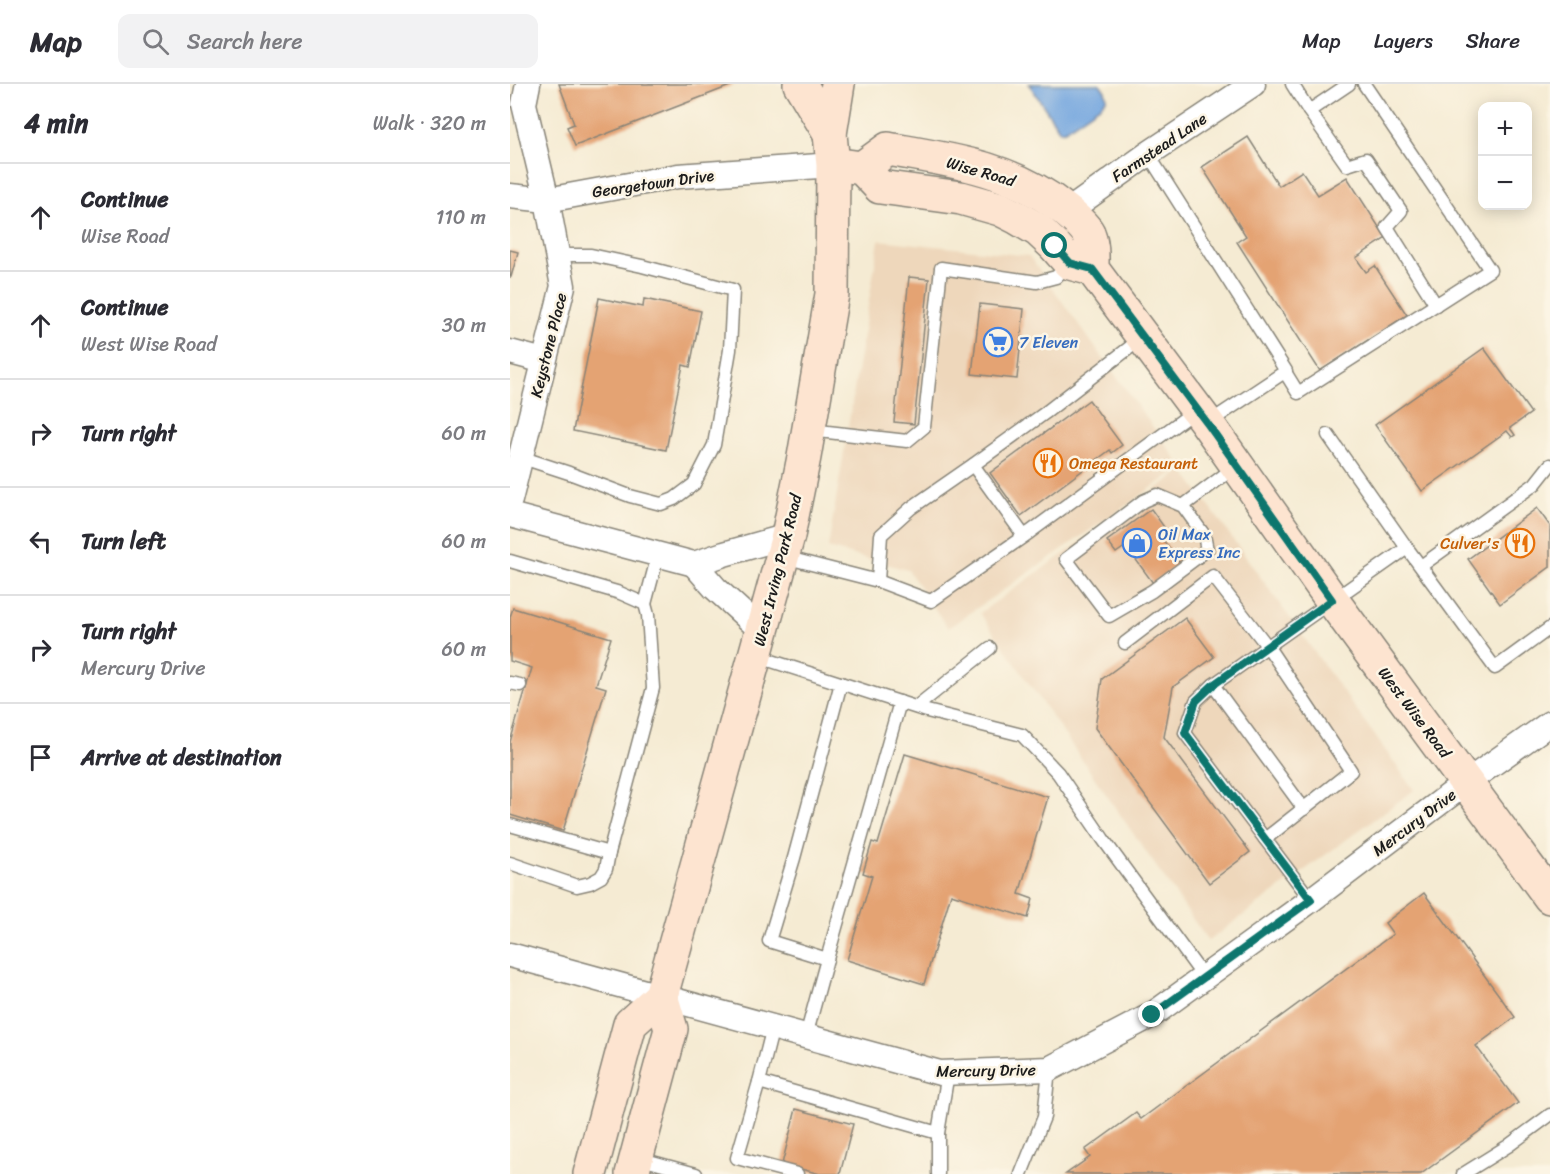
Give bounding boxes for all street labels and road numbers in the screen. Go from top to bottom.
street label: Farmstead Lane [1105,105,1213,190]
street label: Wise Road [943,148,1020,196]
street label: Georgetown Drive [590,161,716,206]
street label: Keystone Place [521,290,576,401]
street label: West Irving Park Road [745,490,811,649]
street label: West Wise Road [1370,660,1460,766]
street label: Mercury Drive [1366,781,1463,864]
street label: Mercury Drive [936,1055,1036,1086]

